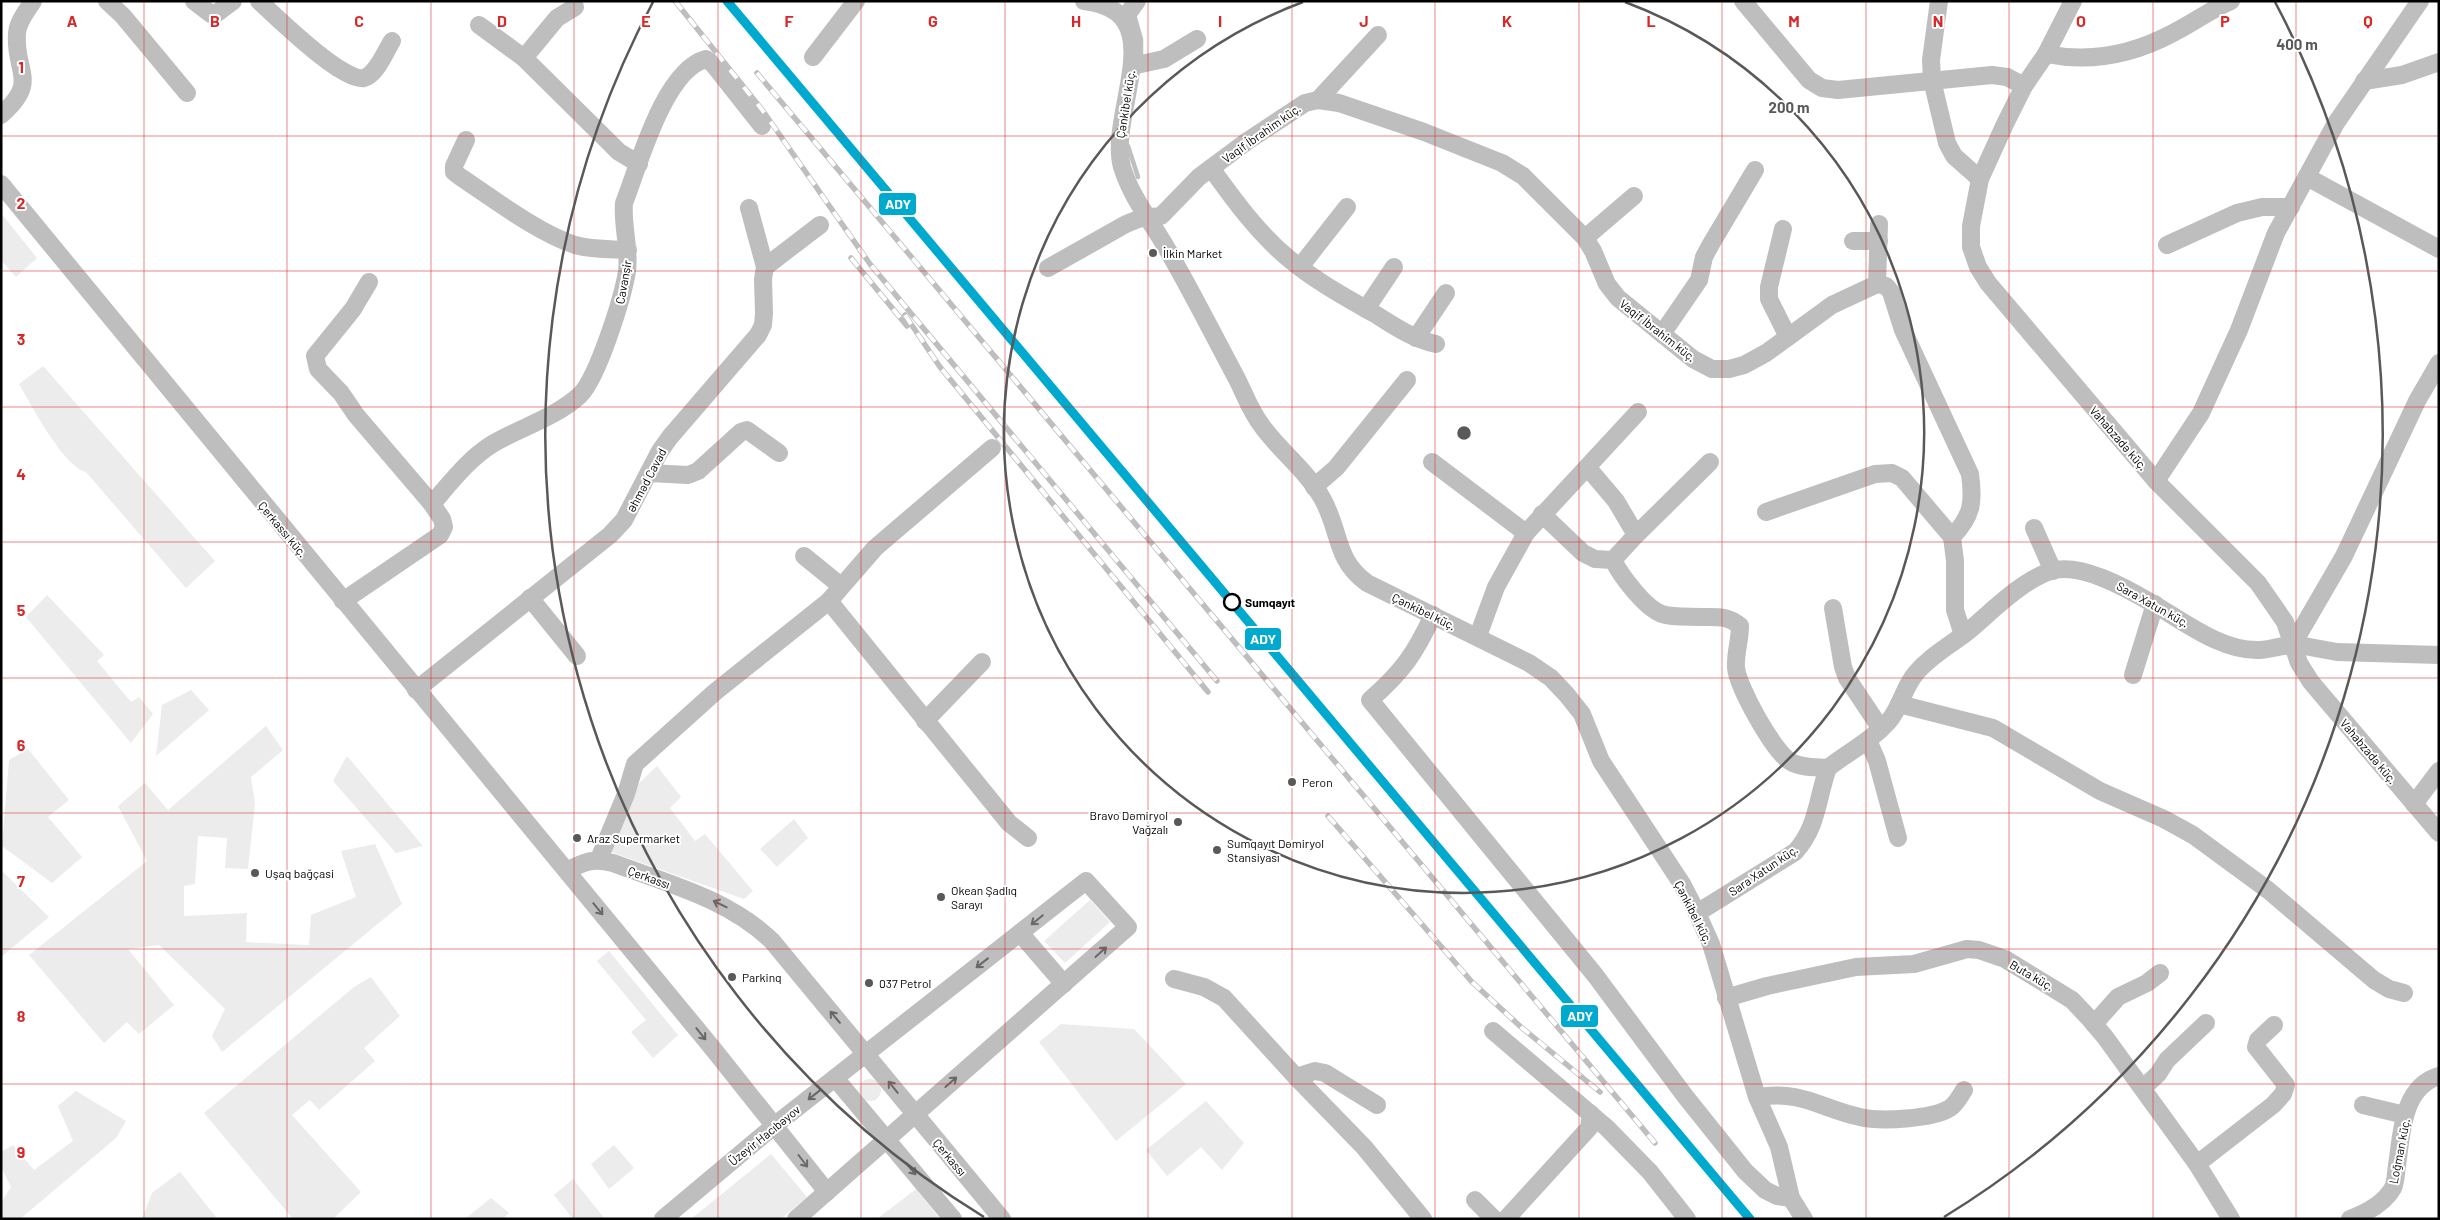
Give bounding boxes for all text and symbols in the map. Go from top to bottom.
text: A [67,11,78,30]
text: B [210,11,220,30]
text: C [354,11,364,30]
text: D [497,11,507,30]
text: E [641,11,651,30]
text: F [785,11,794,30]
text: G [928,11,938,30]
text: H [1071,11,1081,30]
text: I [1218,11,1222,30]
text: J [1359,11,1369,30]
text: K [1502,11,1512,30]
text: L [1646,11,1656,30]
text: M [1788,11,1800,30]
text: N [1933,11,1943,30]
text: O [2076,11,2086,30]
text: P [2220,11,2230,30]
text: Q [2363,11,2373,30]
text: 400 m [2276,35,2318,53]
text: 1 [18,57,24,76]
street label: Çənkibel küç. [1113,69,1137,139]
text: 200 m [1768,98,1810,116]
street label: Vaqif İbrahim küç. [1219,101,1303,165]
line badge: ADY [878,192,917,216]
text: 2 [17,193,26,212]
text: ADY [885,195,911,212]
place label: İlkin Market [1163,246,1222,260]
marker: İlkin Market [1147,247,1159,259]
street label: Cavanşir [612,258,634,305]
street label: Vaqif İbrahim küç. [1617,296,1699,364]
text: 3 [17,329,25,348]
street label: Vahabzadə küç. [2087,403,2151,473]
centre of rings [1455,424,1473,442]
street label: Əhməd Cavad [623,446,669,514]
text: 4 [16,464,26,483]
street label: Çerkassı küç. [256,498,310,560]
street label: Sara Xatun küç. [2114,578,2192,630]
street label: Çənkibel küç. [1390,590,1458,632]
marker: Sumqayıt [1223,593,1241,611]
place label: Sumqayıt [1245,595,1296,609]
text: 5 [17,600,26,619]
line badge: ADY [1244,627,1282,651]
text: ADY [1250,630,1276,647]
street label: Vahabzadə küç. [2338,716,2400,786]
text: 6 [17,735,26,754]
place label: Peron [1302,775,1333,789]
marker: Peron [1286,776,1298,788]
place label: Bravo Dəmiryol Vağzalı [1090,808,1168,836]
marker: Bravo Dəmiryol Vağzalı [1172,816,1184,828]
place label: Araz Supermarket [587,831,680,845]
marker: Araz Supermarket [571,832,583,844]
place label: Sumqayıt Dəmiryol Stansiyası [1227,836,1324,864]
street label: Sara Xatun küç. [1726,842,1800,898]
marker: Sumqayıt Dəmiryol Stansiyası [1211,844,1223,856]
street label: Çerkassı [626,863,672,891]
place label: Uşaq bağçasi [265,866,334,880]
marker: Uşaq bağçasi [249,867,261,879]
text: 7 [17,871,25,890]
street label: Çənkibel küç. [1672,878,1716,946]
place label: Okean Şadlıq Sarayı [951,883,1017,911]
marker: Okean Şadlıq Sarayı [935,891,947,903]
one-way arrow [713,899,728,908]
one-way arrow [593,902,604,915]
one-way arrow [1030,915,1043,926]
one-way arrow [1094,946,1107,957]
street label: Buta küç. [2008,957,2056,993]
one-way arrow [976,958,989,969]
place label: Parkinq [742,970,782,984]
marker: Parkinq [726,971,738,983]
place label: 037 Petrol [879,976,931,990]
marker: 037 Petrol [863,977,875,989]
line badge: ADY [1560,1004,1599,1028]
text: 8 [17,1006,26,1025]
text: ADY [1567,1007,1593,1024]
one-way arrow [829,1010,841,1023]
one-way arrow [696,1028,707,1041]
one-way arrow [945,1076,958,1088]
one-way arrow [887,1081,898,1094]
one-way arrow [808,1089,821,1100]
street label: Üzeyir Hacıbəyov [725,1102,803,1168]
street label: Loğman küç. [2386,1117,2412,1185]
street label: Çerkassı [931,1136,969,1178]
text: 9 [17,1142,25,1161]
one-way arrow [797,1154,808,1167]
one-way arrow [905,1162,916,1175]

